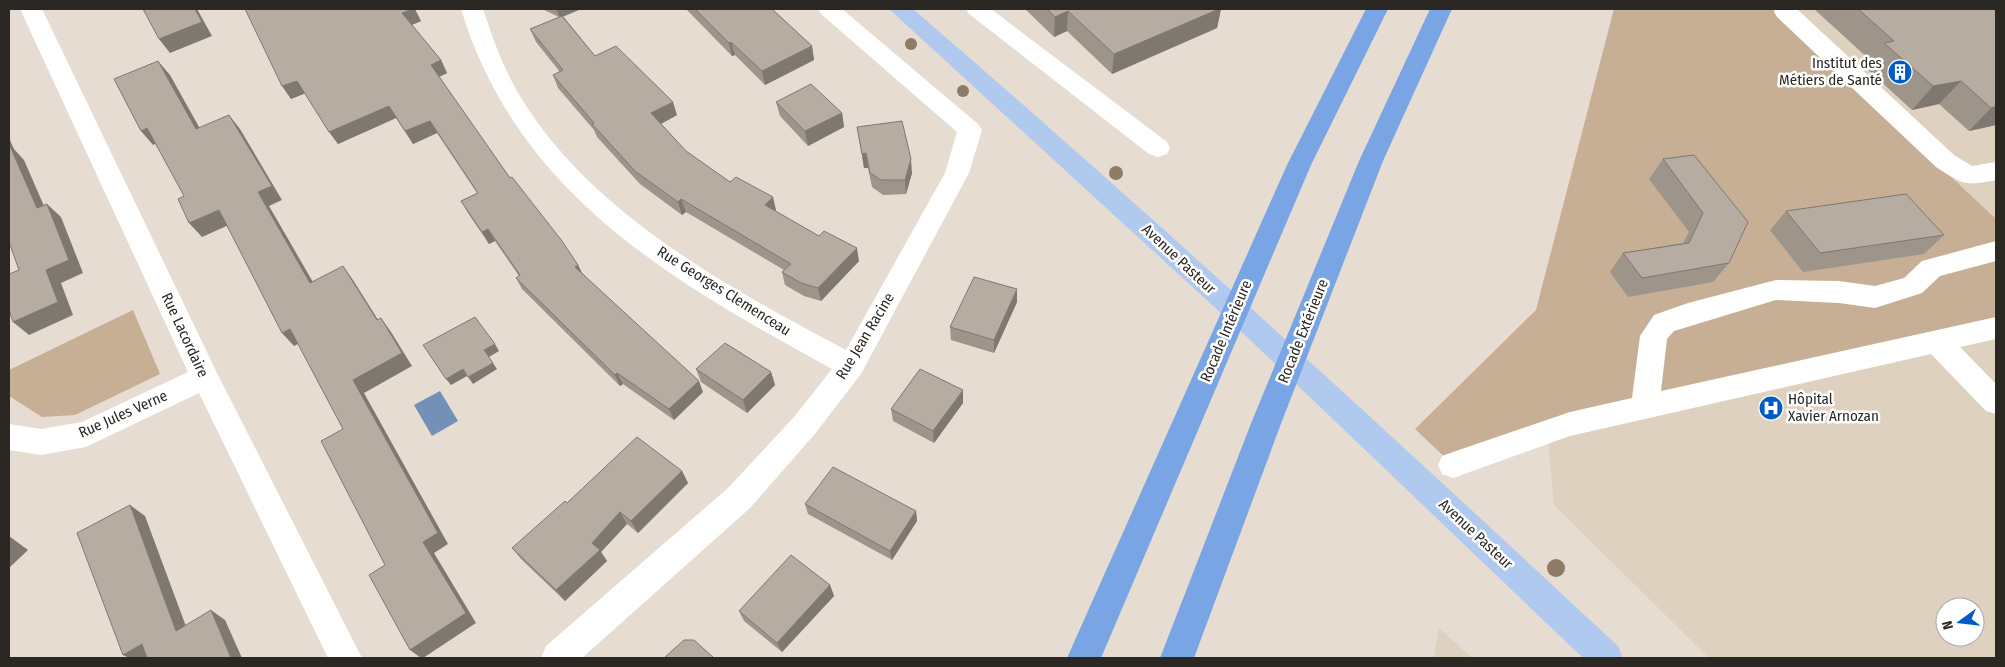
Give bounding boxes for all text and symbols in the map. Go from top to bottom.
place label: Institut des Métiers de Santé [1779,54,1882,89]
building icon: Institut des Métiers de Santé [1887,59,1913,85]
street label: Avenue Pasteur [1138,220,1220,298]
street label: Rue Georges Clemenceau [654,242,794,340]
street label: Rocade Extérieure [1274,276,1332,386]
street label: Rocade Intérieure [1196,277,1256,385]
street label: Rue Jean Racine [832,289,898,383]
street label: Rue Lacordaire [158,290,212,380]
street label: Rue Jules Verne [76,386,170,442]
place label: Hôpital Xavier Arnozan [1788,390,1879,425]
hospital icon: Hôpital Xavier Arnozan [1758,395,1784,421]
street label: Avenue Pasteur [1435,495,1517,573]
north arrow [1935,597,1985,647]
text: N [1939,619,1957,631]

